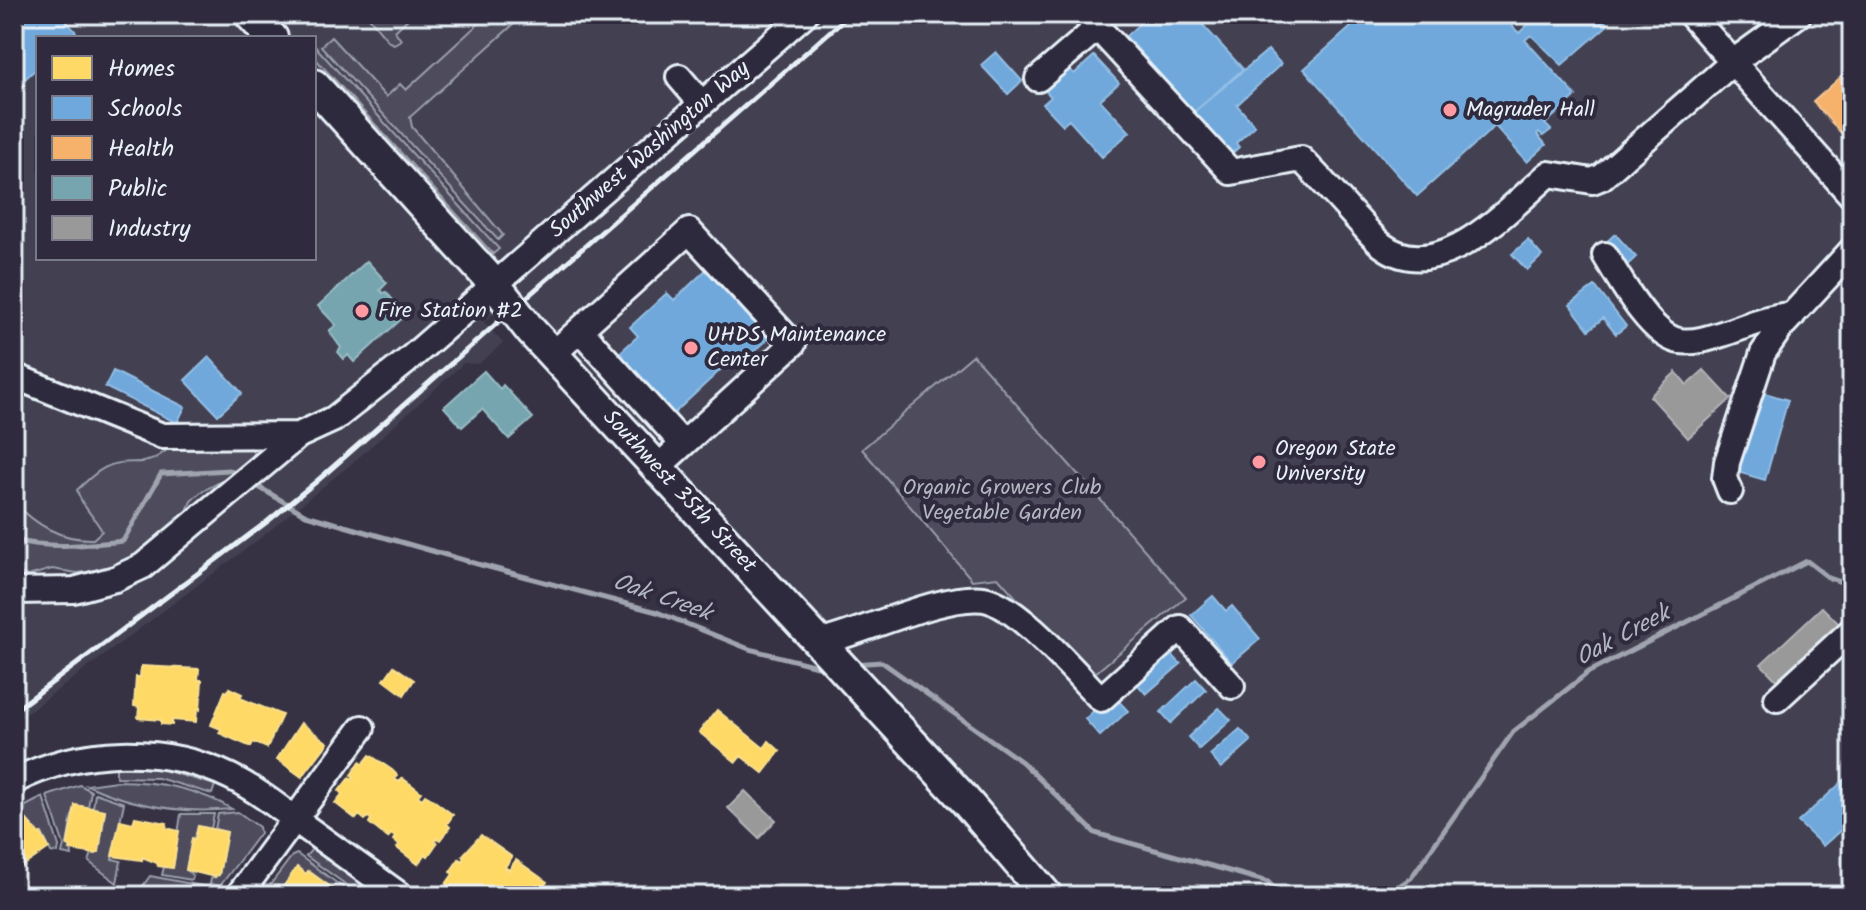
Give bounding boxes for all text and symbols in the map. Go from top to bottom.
legend [36,36,316,260]
text: Homes [108,50,175,89]
street label: Southwest Washington Way [542,52,759,247]
text: Schools [108,90,182,129]
place label: Magruder Hall [1466,93,1595,128]
marker: Magruder Hall [1441,101,1459,119]
text: Health [108,130,174,169]
text: Public [108,170,167,209]
text: Industry [108,210,191,249]
place label: Fire Station #2 [378,294,523,329]
marker: Fire Station #2 [353,302,371,320]
place label: UHDS Maintenance Center [707,318,886,378]
marker: UHDS Maintenance Center [682,339,700,357]
street label: Southwest 35th Street [593,402,765,582]
place label: Oregon State University [1275,432,1396,492]
marker: Oregon State University [1250,453,1268,471]
park label: Organic Growers Club Vegetable Garden [903,471,1102,531]
water label: Oak Creek [607,563,720,634]
water label: Oak Creek [1569,593,1680,677]

